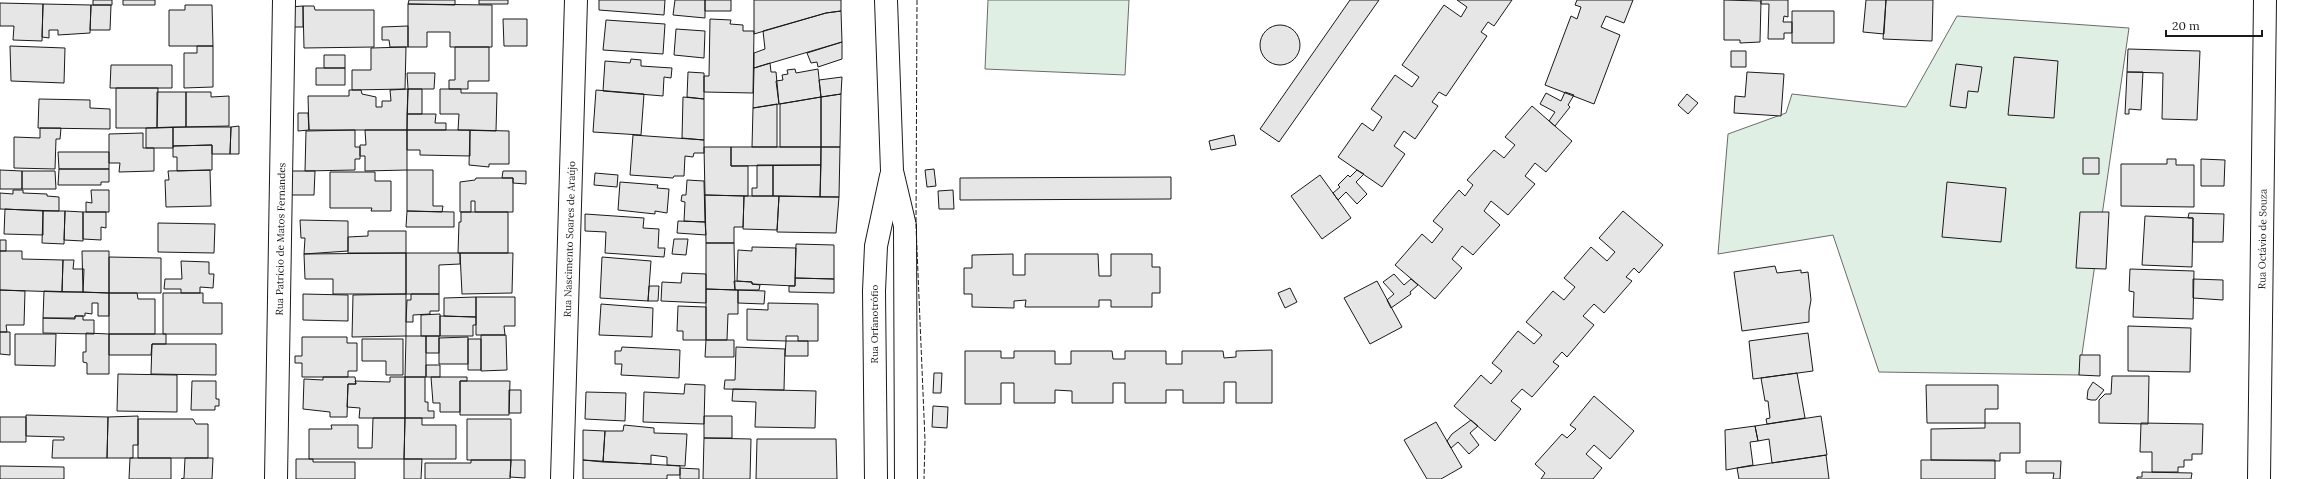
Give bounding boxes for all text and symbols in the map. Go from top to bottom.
scale bar [2166,12,2262,38]
text: 20 m [2172,18,2200,33]
street label: Rua Nascimento Soares de Araújo [561,161,578,317]
street label: Rua Patrício de Matos Fernandes [273,162,288,315]
street label: Rua Octávio de Souza [2255,189,2270,289]
street label: Rua Orfanotrófio [868,284,881,363]

